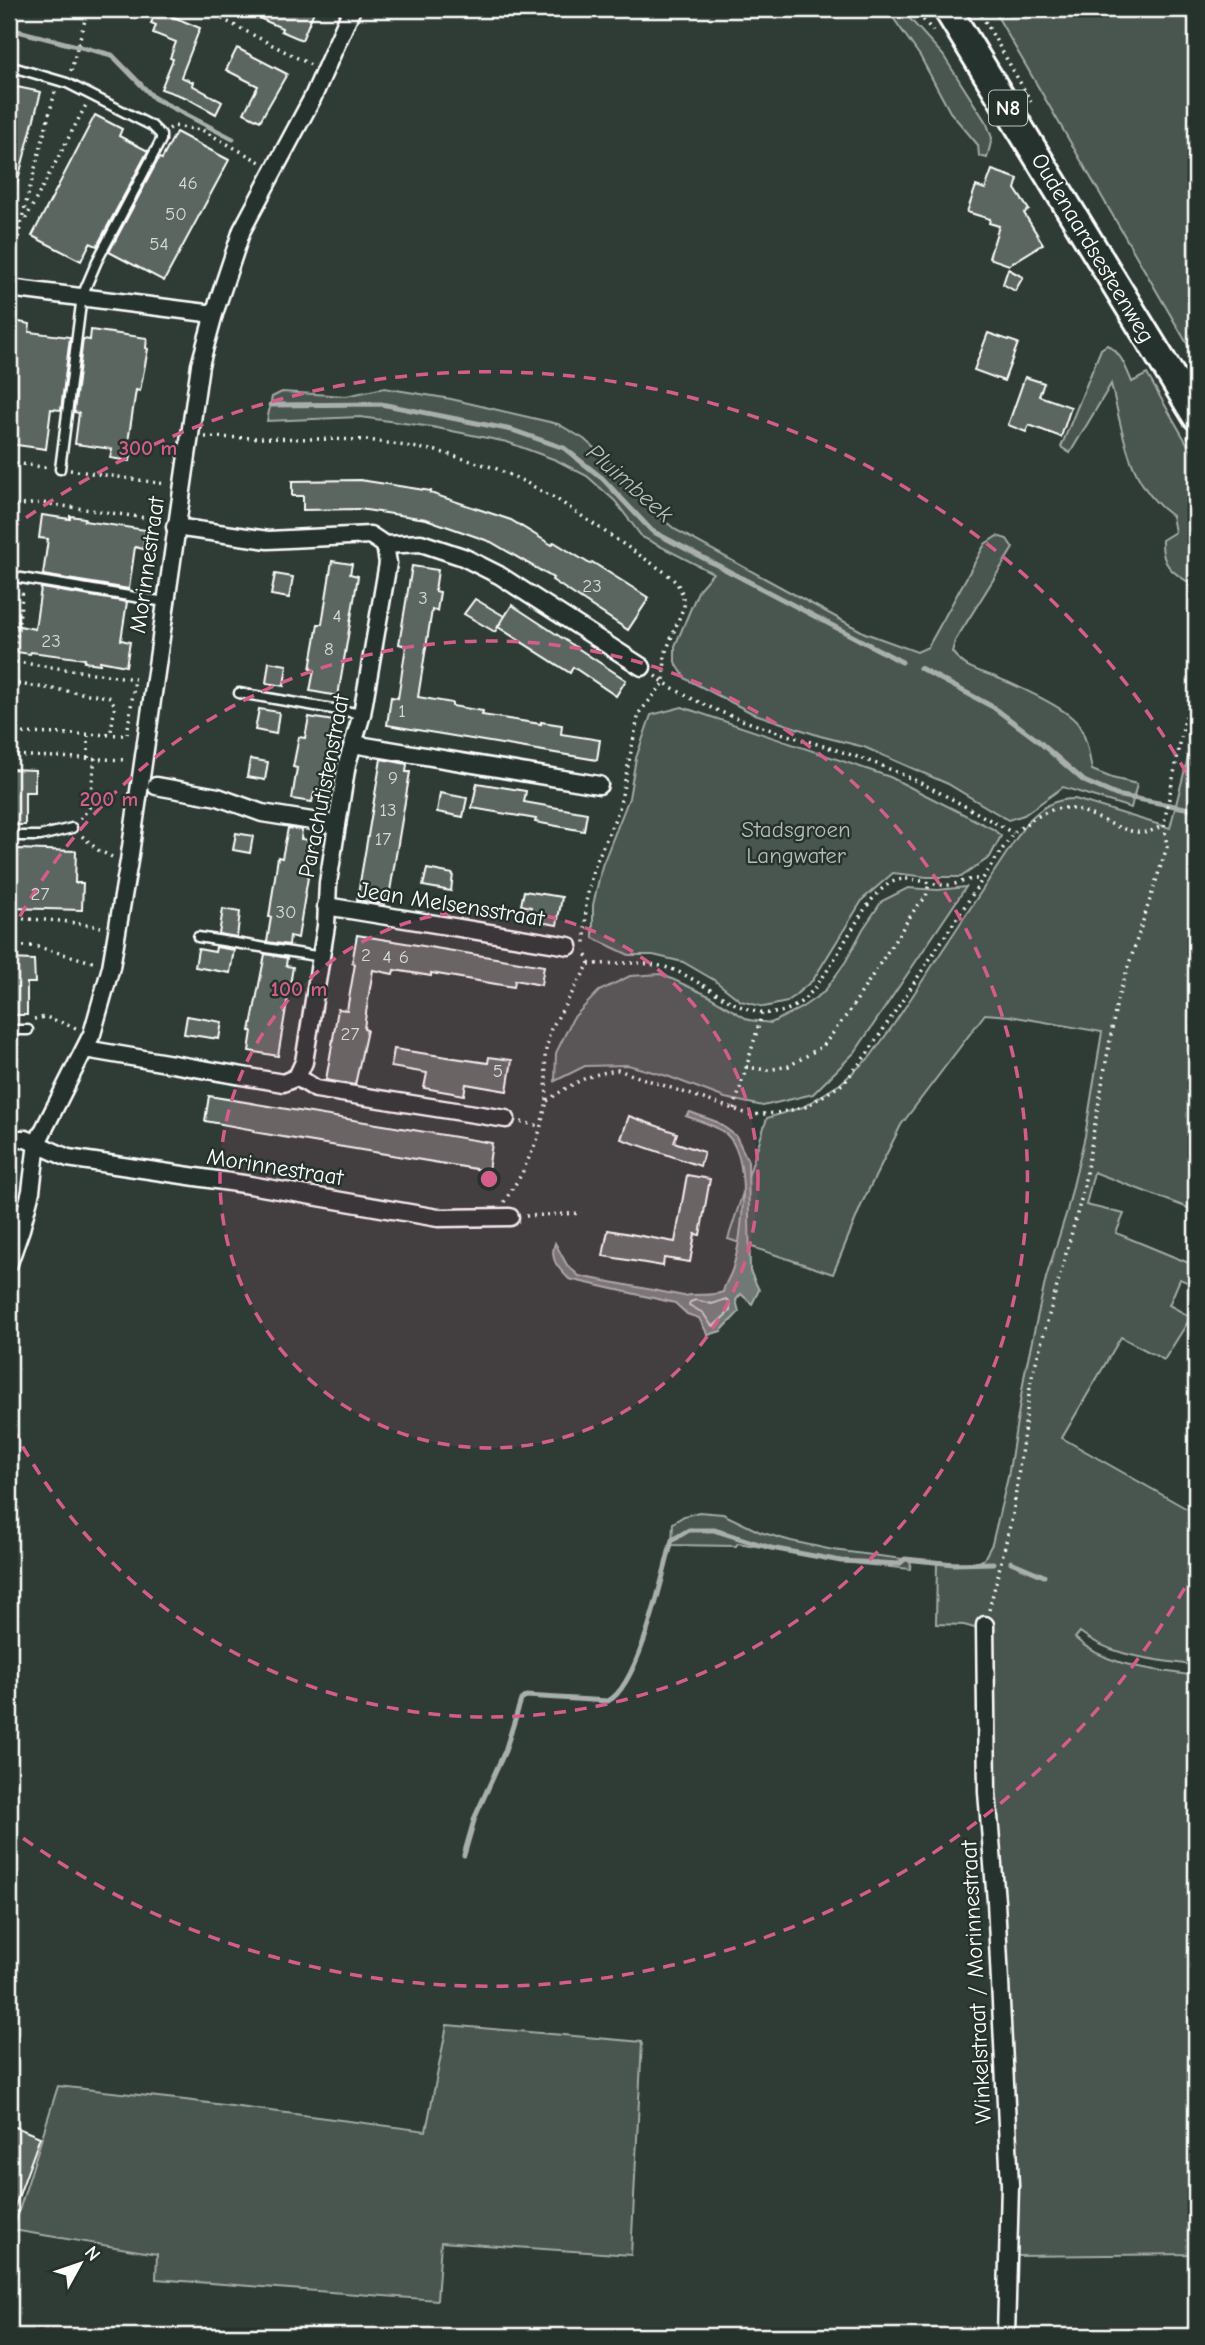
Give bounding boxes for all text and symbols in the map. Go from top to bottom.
road number: N8 [989,90,1027,126]
street label: Oudenaardsesteenweg [1026,148,1160,348]
house number: 46 [178,172,198,194]
house number: 50 [165,203,187,225]
house number: 54 [149,233,169,255]
text: 300 m [119,436,177,460]
water label: Pluimbeek [581,438,679,528]
street label: Morinnestraat [124,493,170,635]
house number: 23 [582,575,602,597]
house number: 3 [418,587,428,609]
house number: 4 [332,605,342,627]
house number: 23 [41,630,61,652]
house number: 8 [324,638,334,660]
street label: Parachutistenstraat [293,691,355,880]
house number: 1 [398,700,406,722]
house number: 9 [388,767,398,789]
text: 200 m [80,787,138,811]
house number: 13 [379,799,397,821]
park label: Stadsgroen Langwater [741,816,851,869]
house number: 17 [375,828,391,850]
street label: Jean Melsensstraat [356,876,548,932]
house number: 27 [31,883,49,905]
house number: 30 [275,901,297,923]
house number: 2 [361,944,371,966]
house number: 4 [382,946,392,968]
house number: 6 [399,946,409,968]
text: 100 m [271,977,327,1001]
house number: 27 [341,1023,359,1045]
house number: 5 [493,1060,503,1082]
street label: Morinnestraat [205,1143,347,1191]
centre of rings [477,1167,501,1191]
street label: Winkelstraat / Morinnestraat [955,1838,997,2124]
north arrow [46,2230,116,2300]
text: N [80,2242,105,2266]

